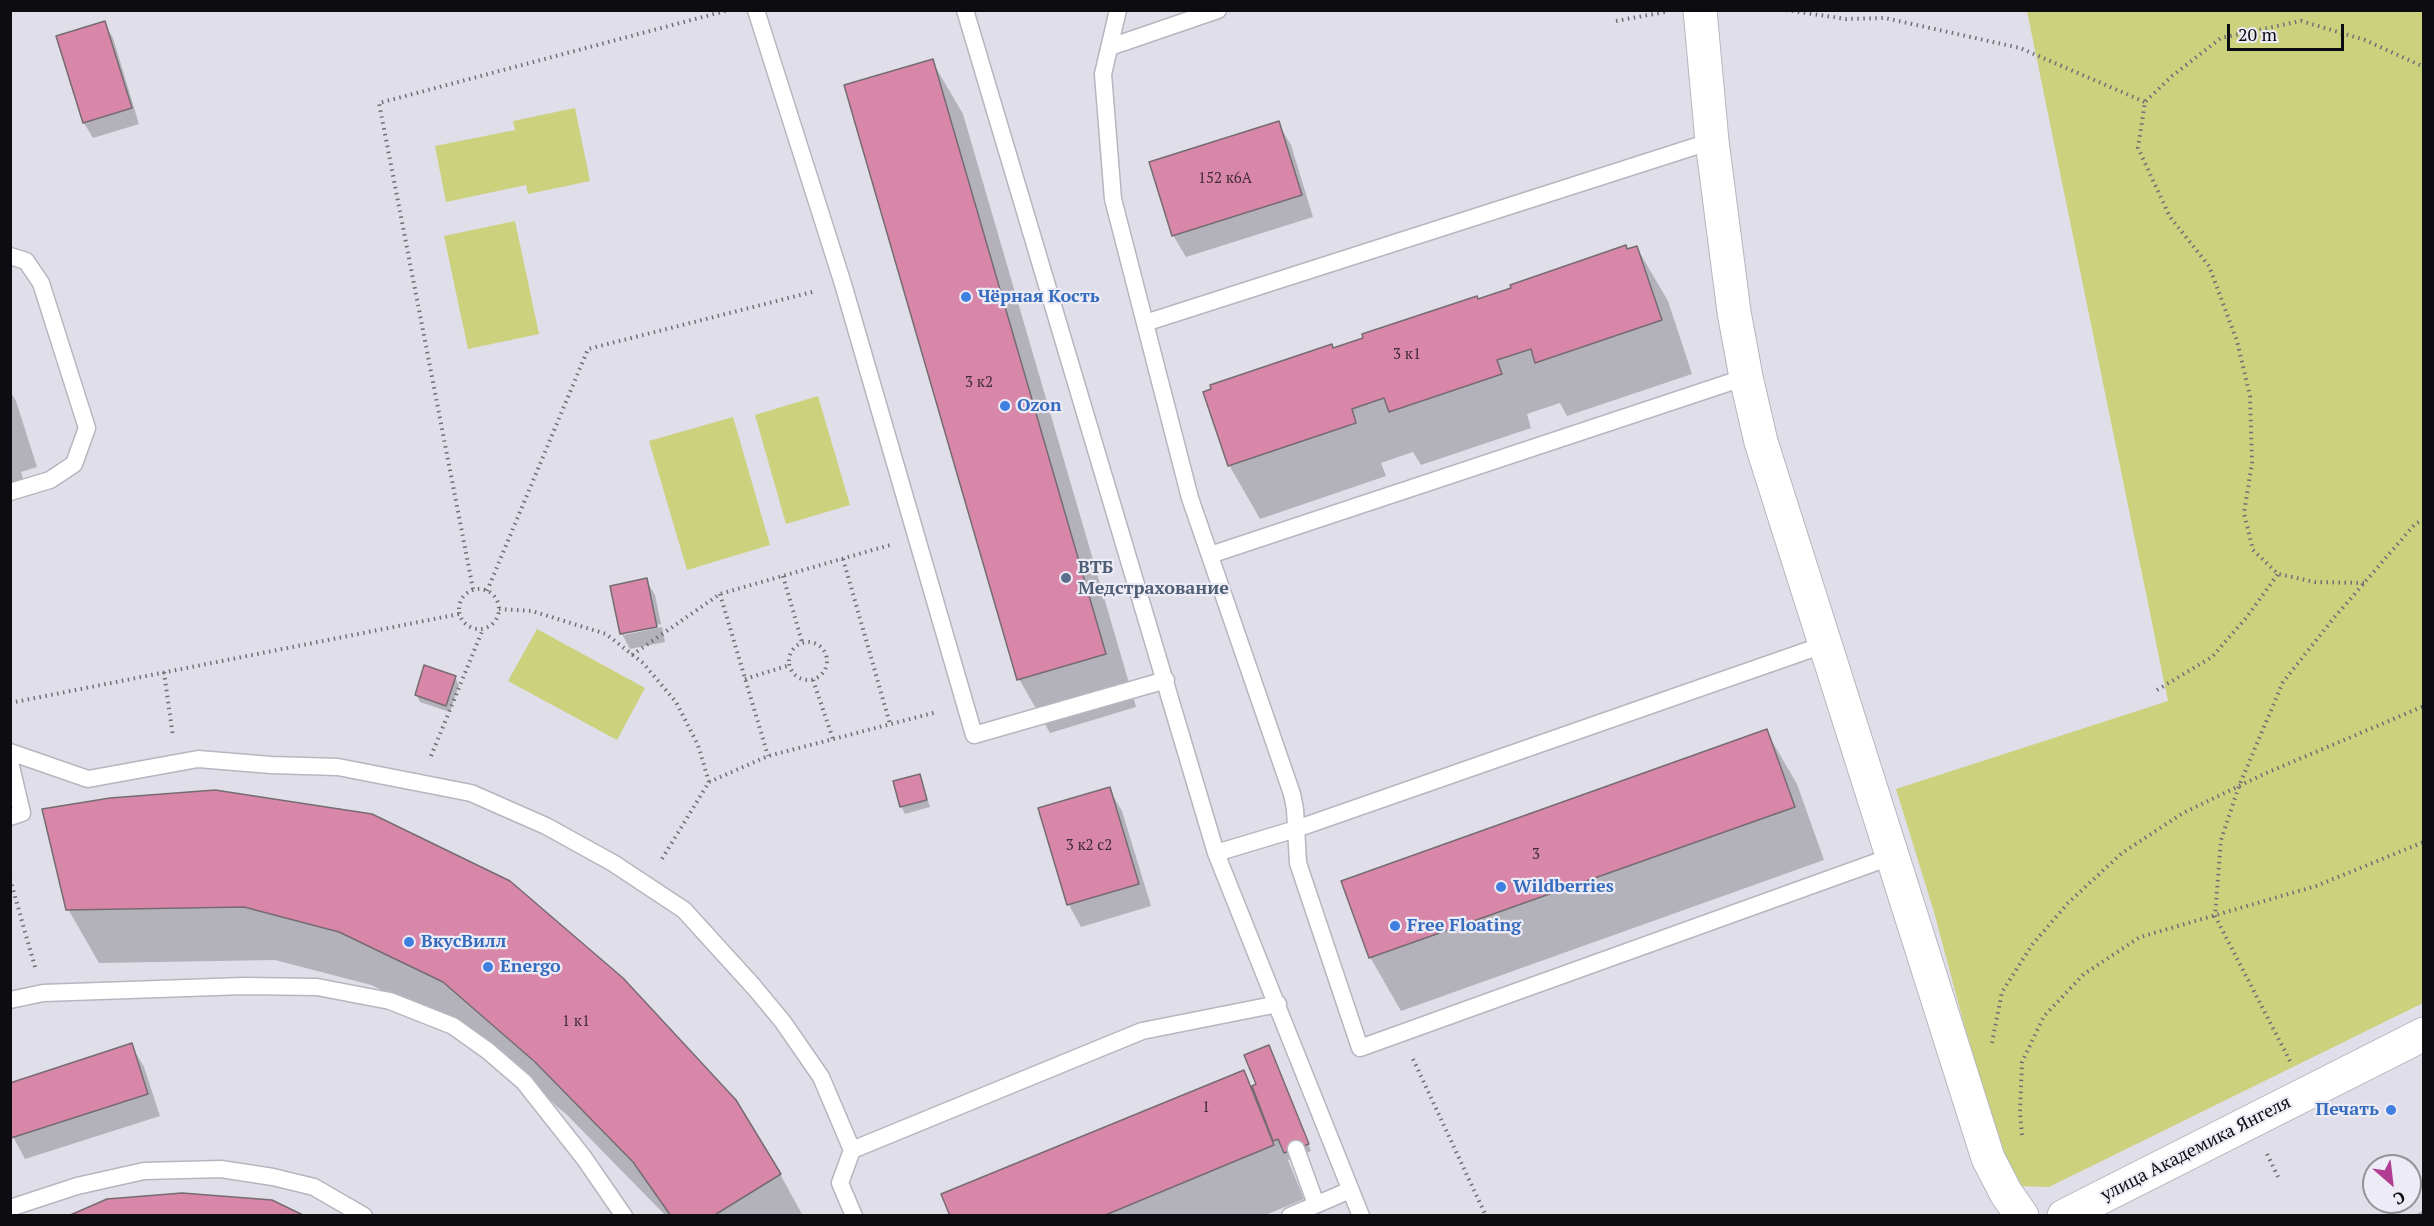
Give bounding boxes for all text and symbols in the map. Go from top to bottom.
scale bar [2230,12,2347,50]
text: 20 m [2238,22,2277,46]
house number: 152 к6А [1198,170,1252,188]
place label: Чёрная Кость [978,286,1100,308]
marker: Чёрная Кость [959,290,973,304]
house number: 3 к1 [1393,346,1421,364]
house number: 3 к2 [965,374,993,392]
place label: Ozon [1017,395,1062,417]
marker: Ozon [998,399,1012,413]
place label: ВТБ Медстрахование [1078,557,1229,600]
marker: ВТБ Медстрахование [1059,571,1073,585]
house number: 3 к2 с2 [1066,837,1112,855]
house number: 3 [1532,846,1540,864]
place label: Wildberries [1513,876,1614,898]
marker: Wildberries [1494,880,1508,894]
place label: Free Floating [1407,915,1521,937]
marker: Free Floating [1388,919,1402,933]
place label: ВкусВилл [421,931,506,953]
marker: ВкусВилл [402,935,416,949]
place label: Energo [500,956,561,978]
marker: Energo [481,960,495,974]
house number: 1 к1 [562,1013,590,1031]
street label: улица Академика Янгеля [2097,1092,2295,1206]
house number: 1 [1202,1099,1210,1117]
place label: Печать [2315,1099,2379,1121]
marker: Печать [2384,1103,2398,1117]
north arrow [2362,1154,2422,1214]
text: С [2390,1186,2409,1210]

